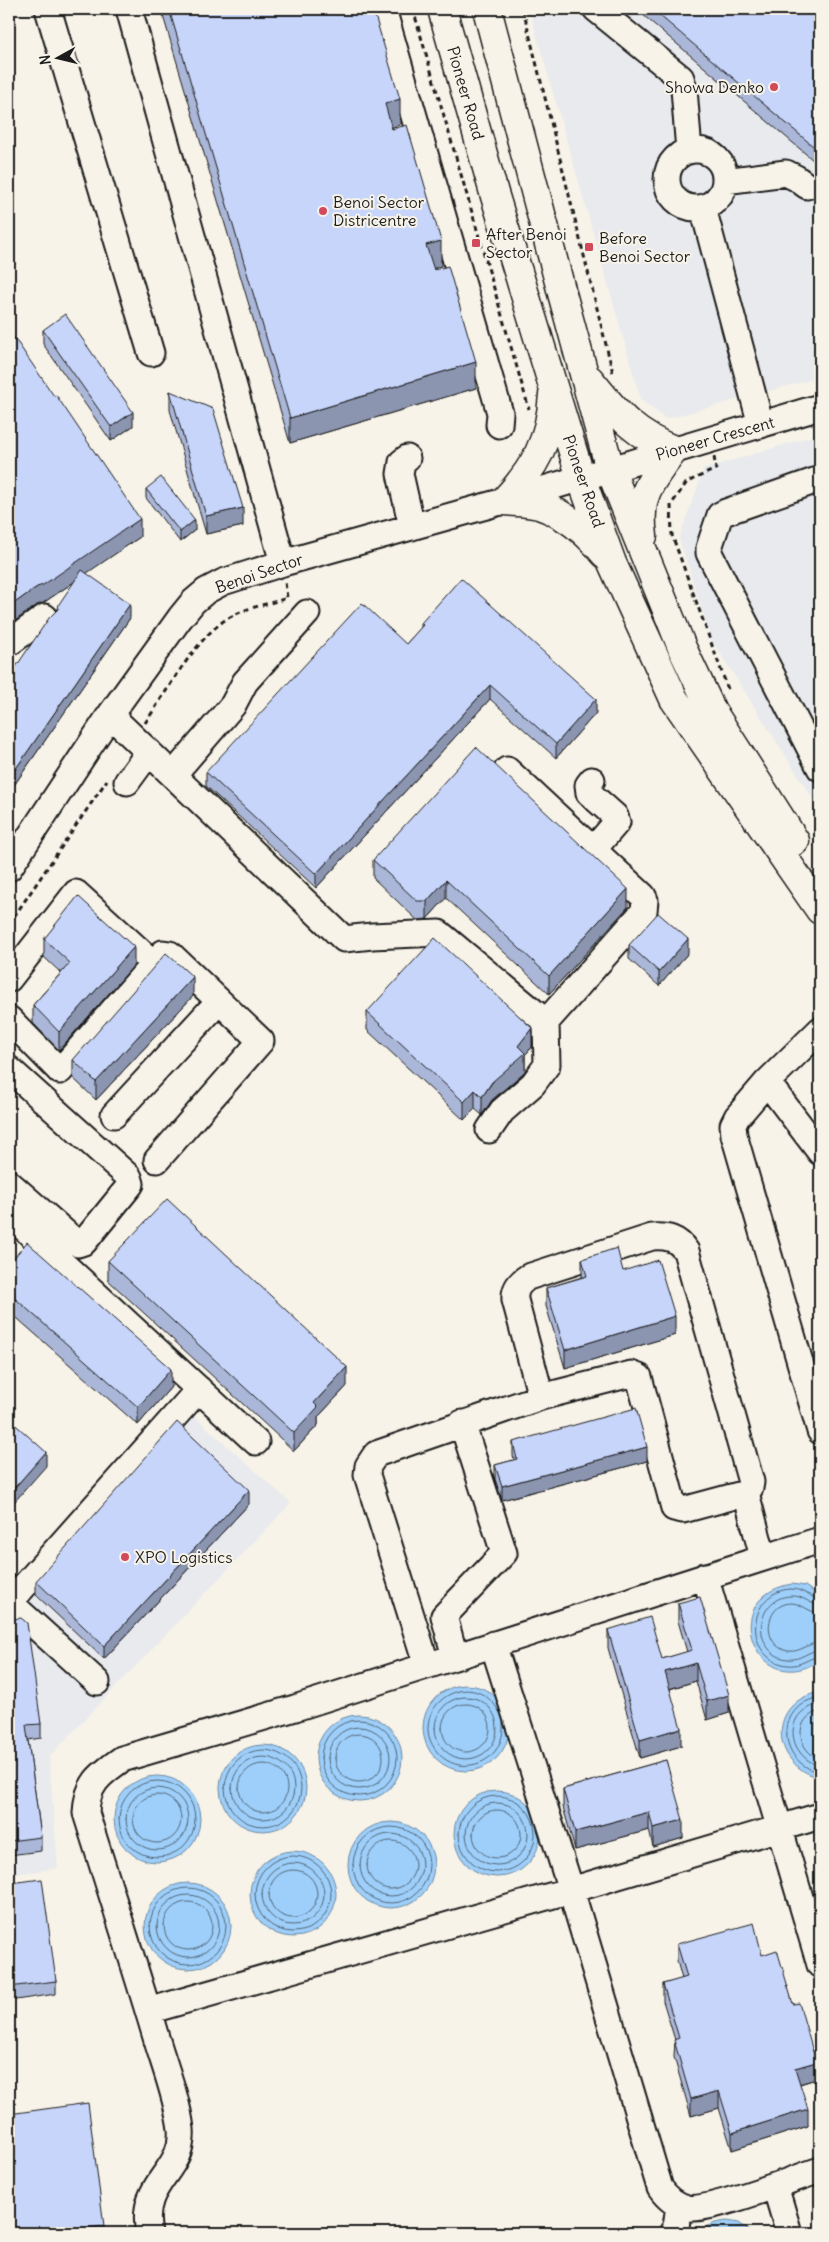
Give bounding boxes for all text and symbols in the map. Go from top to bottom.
north arrow [32,32,82,82]
street label: Pioneer Road [443,44,489,142]
text: N [36,54,55,66]
place label: Showa Denko [665,77,764,97]
marker: Showa Denko [768,81,780,93]
place label: Benoi Sector Districentre [333,192,425,230]
marker: Benoi Sector Districentre [317,205,329,217]
place label: After Benoi Sector [486,224,567,262]
place label: Before Benoi Sector [599,228,691,266]
marker: After Benoi Sector [470,237,482,249]
marker: Before Benoi Sector [583,241,595,253]
street label: Pioneer Crescent [653,411,777,464]
street label: Pioneer Road [559,432,609,530]
street label: Benoi Sector [213,549,306,597]
place label: XPO Logistics [135,1547,232,1567]
marker: XPO Logistics [119,1551,131,1563]

